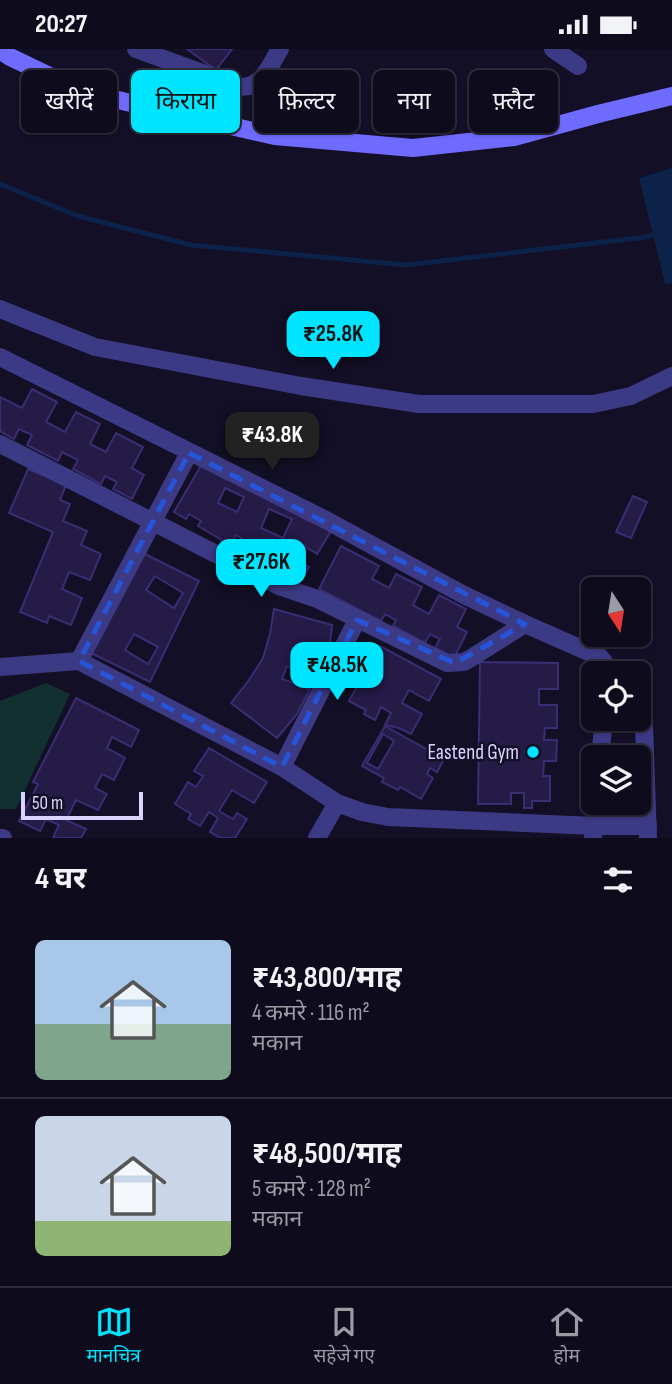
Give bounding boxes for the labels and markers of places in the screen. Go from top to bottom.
pin: ₹25.8K [276,311,390,371]
pin: ₹43.8K [215,413,329,472]
pin: ₹27.6K [204,539,318,599]
pin: ₹48.5K [280,643,394,702]
place label: Eastend Gym [428,740,519,765]
marker: Eastend Gym [525,744,541,760]

